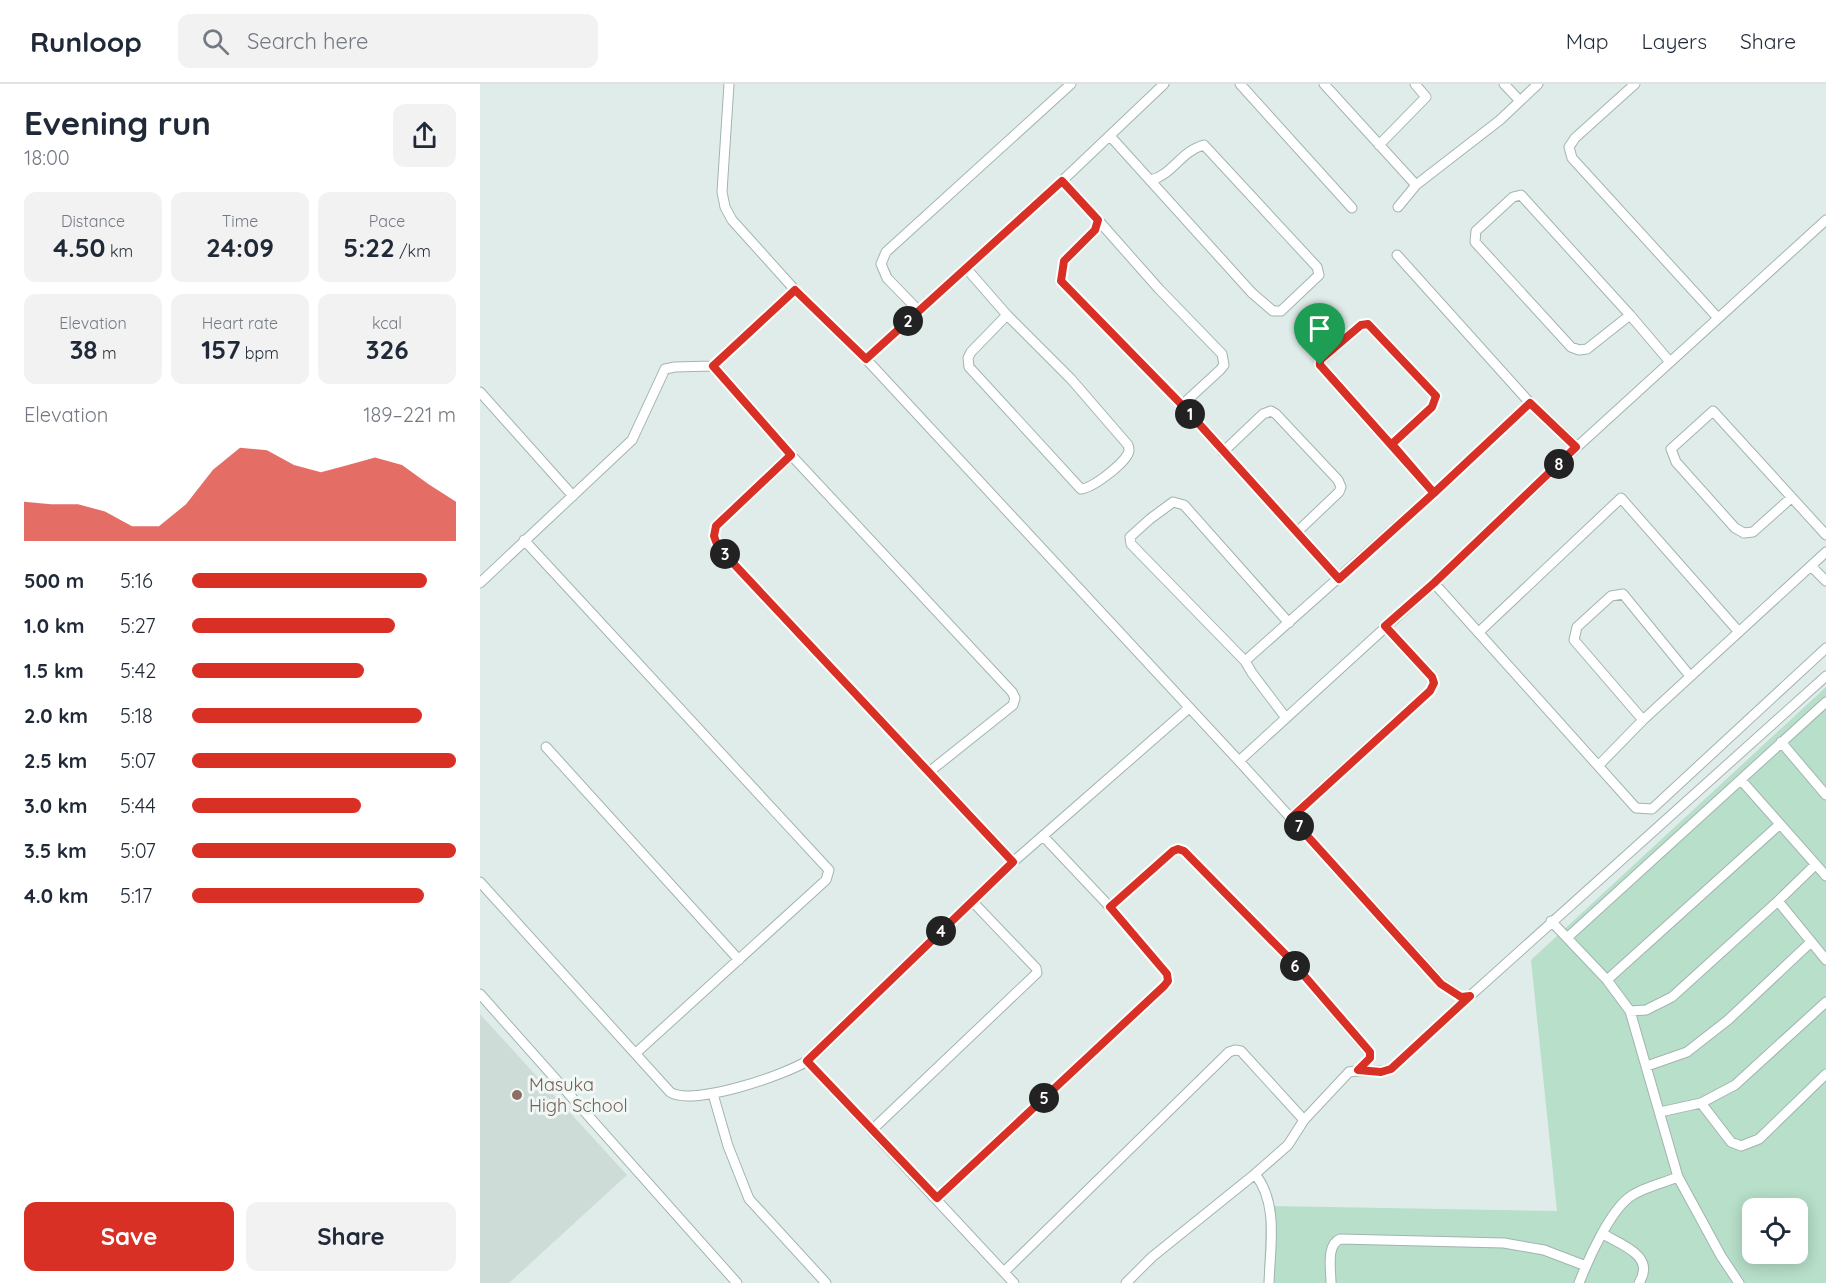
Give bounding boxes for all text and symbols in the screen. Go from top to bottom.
search box [178,14,598,68]
text: Runloop [30,24,142,59]
icon: search [199,25,232,58]
text: Search here [247,27,368,55]
text: Map [1566,28,1609,54]
text: Layers [1642,28,1707,54]
text: Share [1740,28,1796,54]
text: Evening run [24,102,211,143]
button: share [393,104,456,167]
text: 18:00 [24,145,70,170]
text: Distance [61,211,125,231]
text: Time [222,211,258,231]
text: Pace [369,211,405,231]
text: 4.50 [53,231,106,264]
text: 24:09 [206,231,274,264]
text: 5:22 [343,231,395,264]
text: km [106,241,133,261]
text: /km [395,241,431,261]
pin [1294,303,1345,365]
pin: 2 [893,306,923,336]
text: 2 [903,311,913,331]
icon: arrive [1303,312,1336,345]
text: Elevation [59,313,127,333]
text: Heart rate [202,313,278,333]
text: kcal [372,313,402,333]
text: 38 [69,333,98,366]
text: 157 [201,333,241,366]
text: 326 [365,333,409,366]
text: m [98,343,117,363]
text: bpm [241,343,279,363]
pin: 1 [1175,399,1205,429]
text: Elevation [24,402,108,427]
text: 189–221 m [363,402,456,427]
text: 1 [1187,404,1193,424]
pin: 8 [1544,449,1574,479]
text: 8 [1555,454,1563,474]
pin: 3 [710,539,740,569]
text: 3 [721,544,729,564]
text: 500 m [24,568,84,593]
text: 5:16 [120,568,153,593]
text: 1.0 km [24,613,84,638]
text: 5:27 [120,613,156,638]
text: 1.5 km [24,658,84,683]
text: 5:42 [120,658,156,683]
text: 2.0 km [24,703,88,728]
text: 5:18 [120,703,153,728]
text: 2.5 km [24,748,87,773]
text: 5:07 [120,748,156,773]
text: 3.0 km [24,793,87,818]
text: 5:44 [120,793,156,818]
pin: 7 [1284,811,1314,841]
text: 7 [1295,816,1303,836]
text: 3.5 km [24,838,87,863]
text: 5:07 [120,838,156,863]
text: 4.0 km [24,883,88,908]
text: 5:17 [120,883,152,908]
pin: 4 [926,916,956,946]
text: 4 [936,921,946,941]
pin: 6 [1280,951,1310,981]
text: 6 [1291,956,1299,976]
place label: Masuka High School [529,1073,628,1117]
pin: 5 [1029,1083,1059,1113]
marker: Masuka High School [510,1088,524,1102]
text: 5 [1039,1088,1049,1108]
map controls [1742,1198,1808,1264]
button: locate [1742,1198,1808,1264]
button: Save [24,1202,234,1271]
button: Share [246,1202,456,1271]

